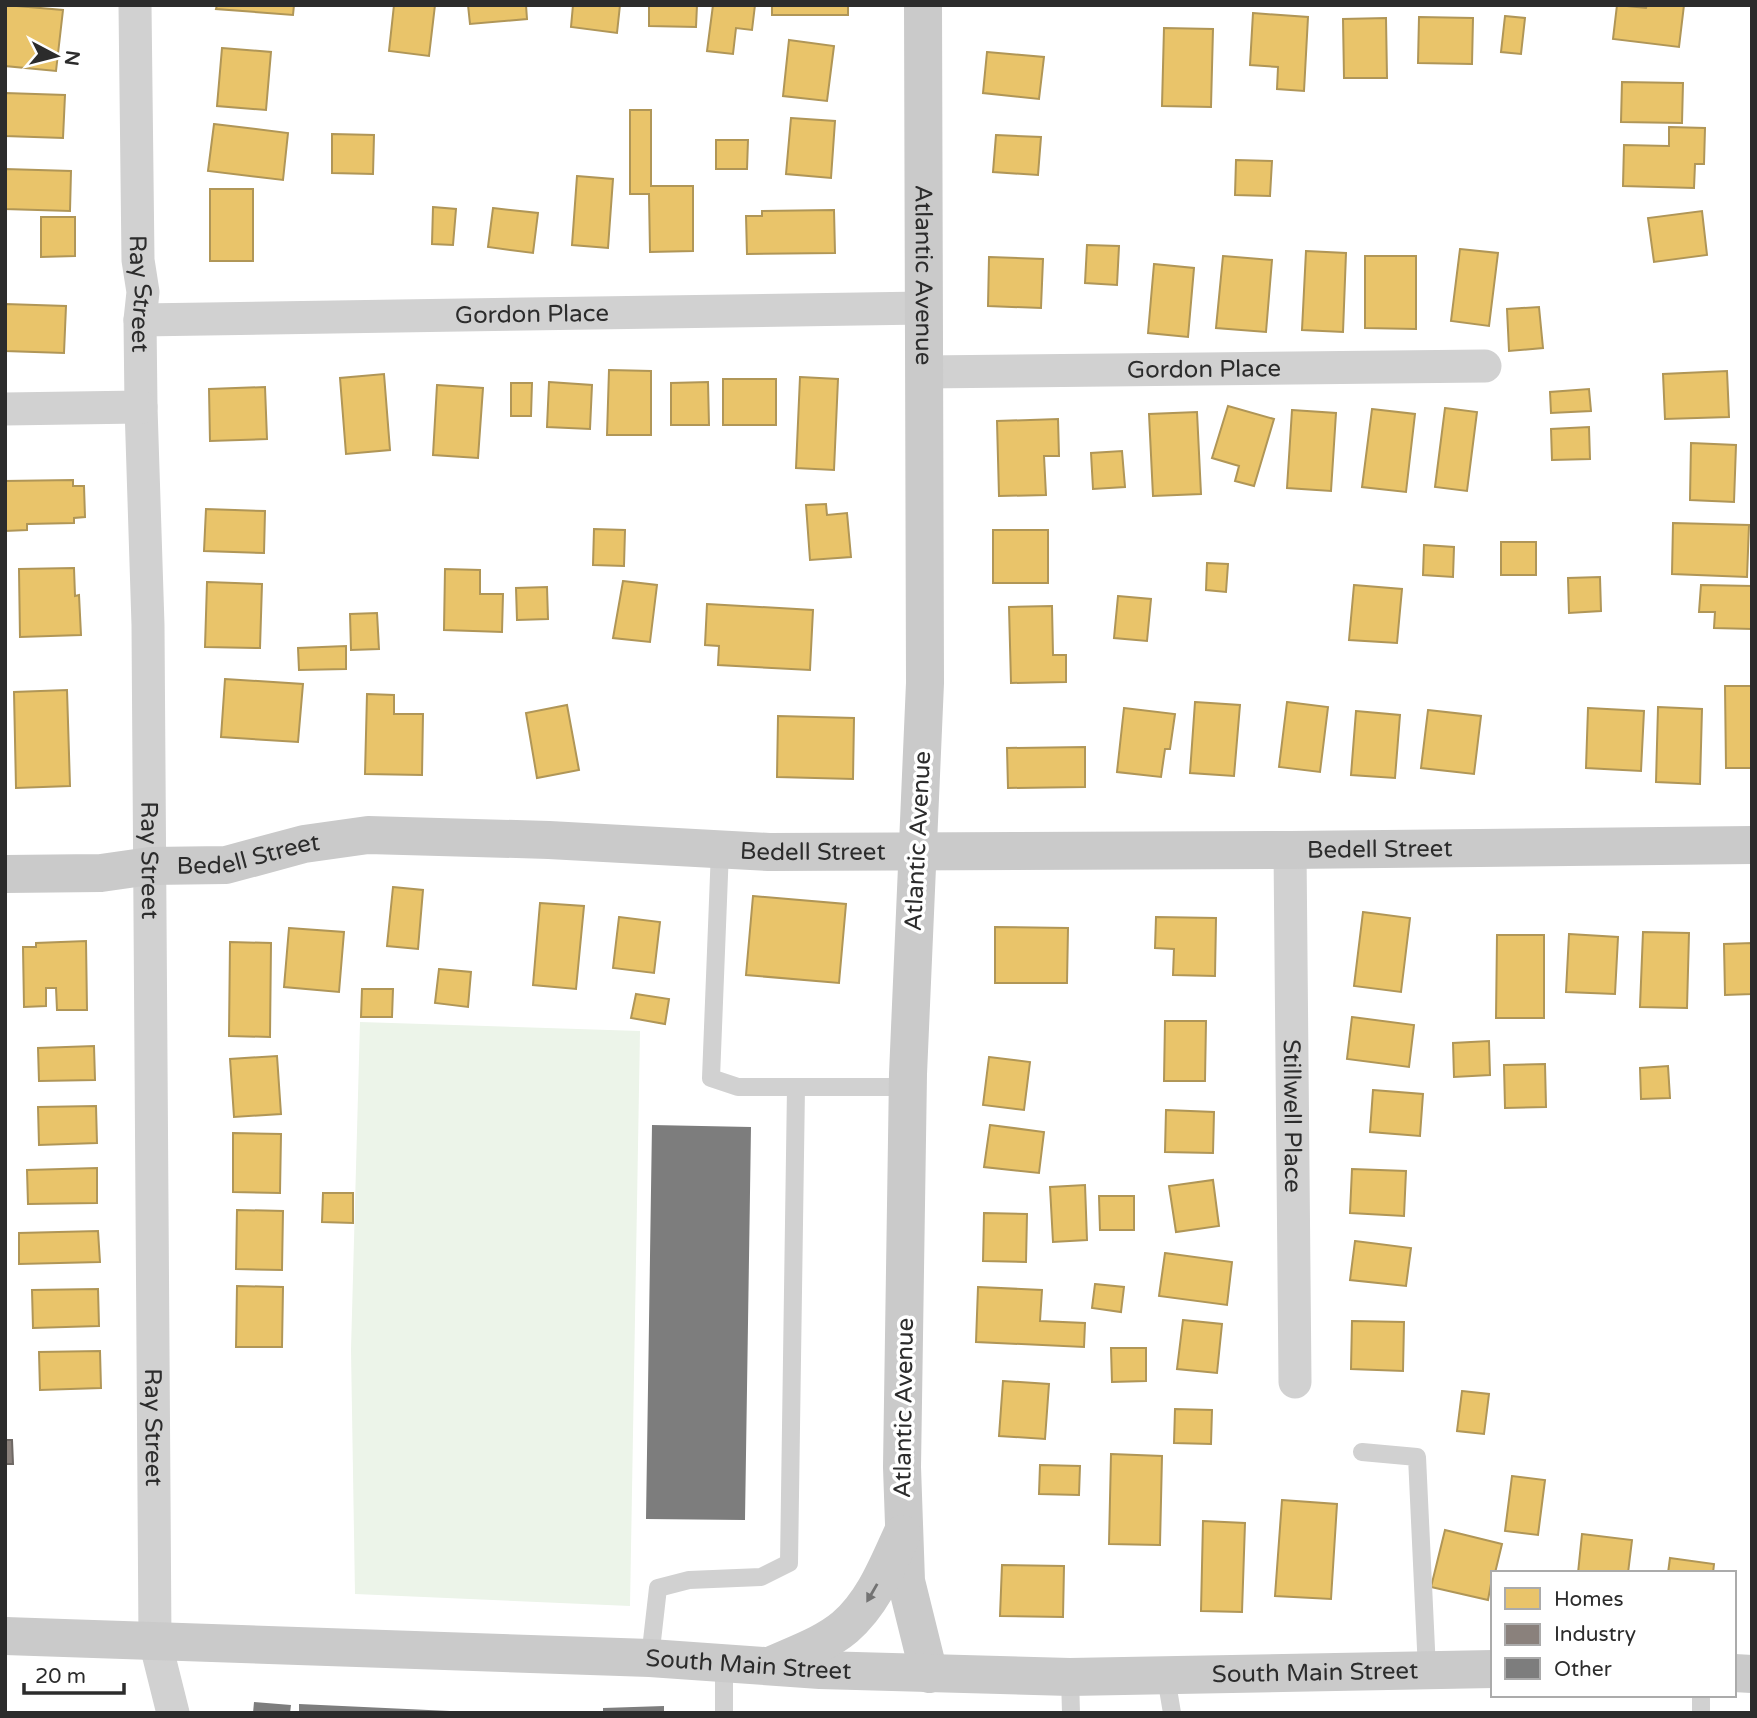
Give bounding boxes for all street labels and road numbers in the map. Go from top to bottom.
street label: Atlantic Avenue [909,185,939,365]
street label: Ray Street [123,235,158,353]
street label: Gordon Place [455,298,609,330]
street label: Gordon Place [1127,354,1281,384]
street label: Atlantic Avenue [899,750,937,932]
street label: Ray Street [135,801,165,919]
street label: Bedell Street [176,827,321,880]
street label: Bedell Street [1307,834,1453,864]
street label: Bedell Street [739,836,886,867]
street label: Stillwell Place [1277,1039,1308,1193]
street label: Atlantic Avenue [888,1318,920,1498]
street label: Ray Street [139,1368,168,1486]
street label: South Main Street [644,1643,852,1685]
street label: South Main Street [1212,1656,1418,1689]

